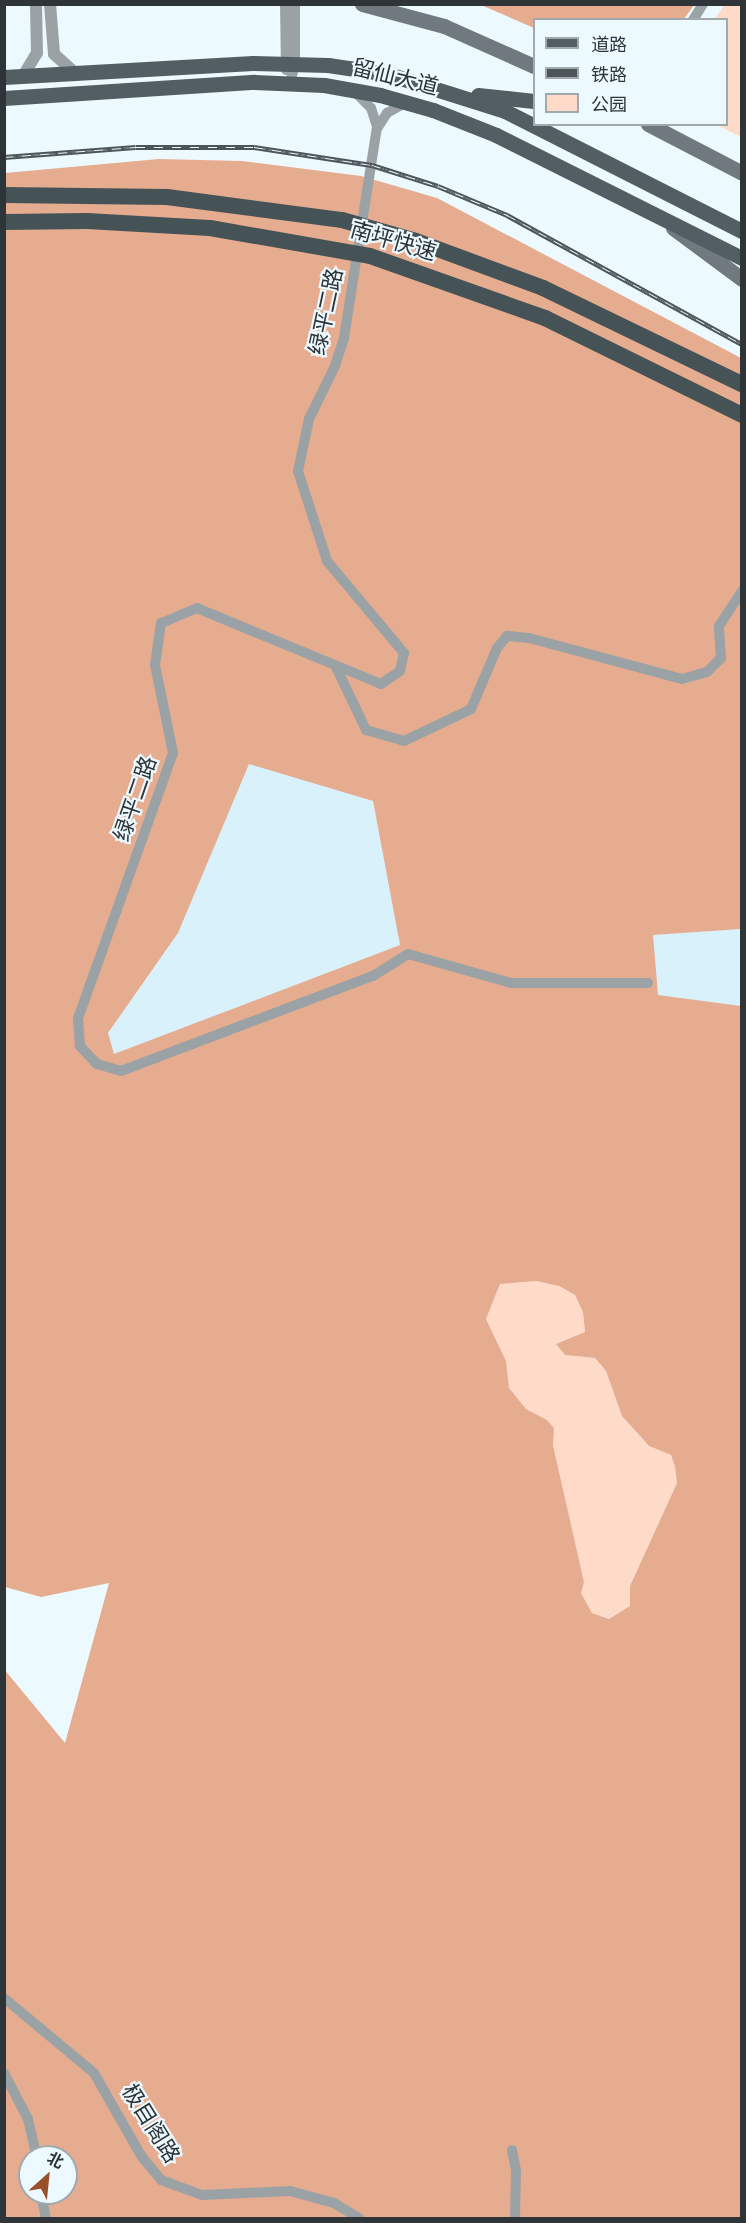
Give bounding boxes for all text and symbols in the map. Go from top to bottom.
legend [533,18,728,126]
text: 道路 [591,34,627,56]
street label: 留仙大道 [349,55,441,101]
text: 铁路 [591,64,627,86]
text: 公园 [591,94,627,116]
street label: 南坪快速 [347,217,439,267]
street label: 绿平二路 [305,266,349,358]
street label: 绿平二路 [109,753,163,845]
street label: 极目阁路 [115,2080,185,2168]
north arrow [18,2145,78,2205]
text: 北 [44,2148,67,2172]

